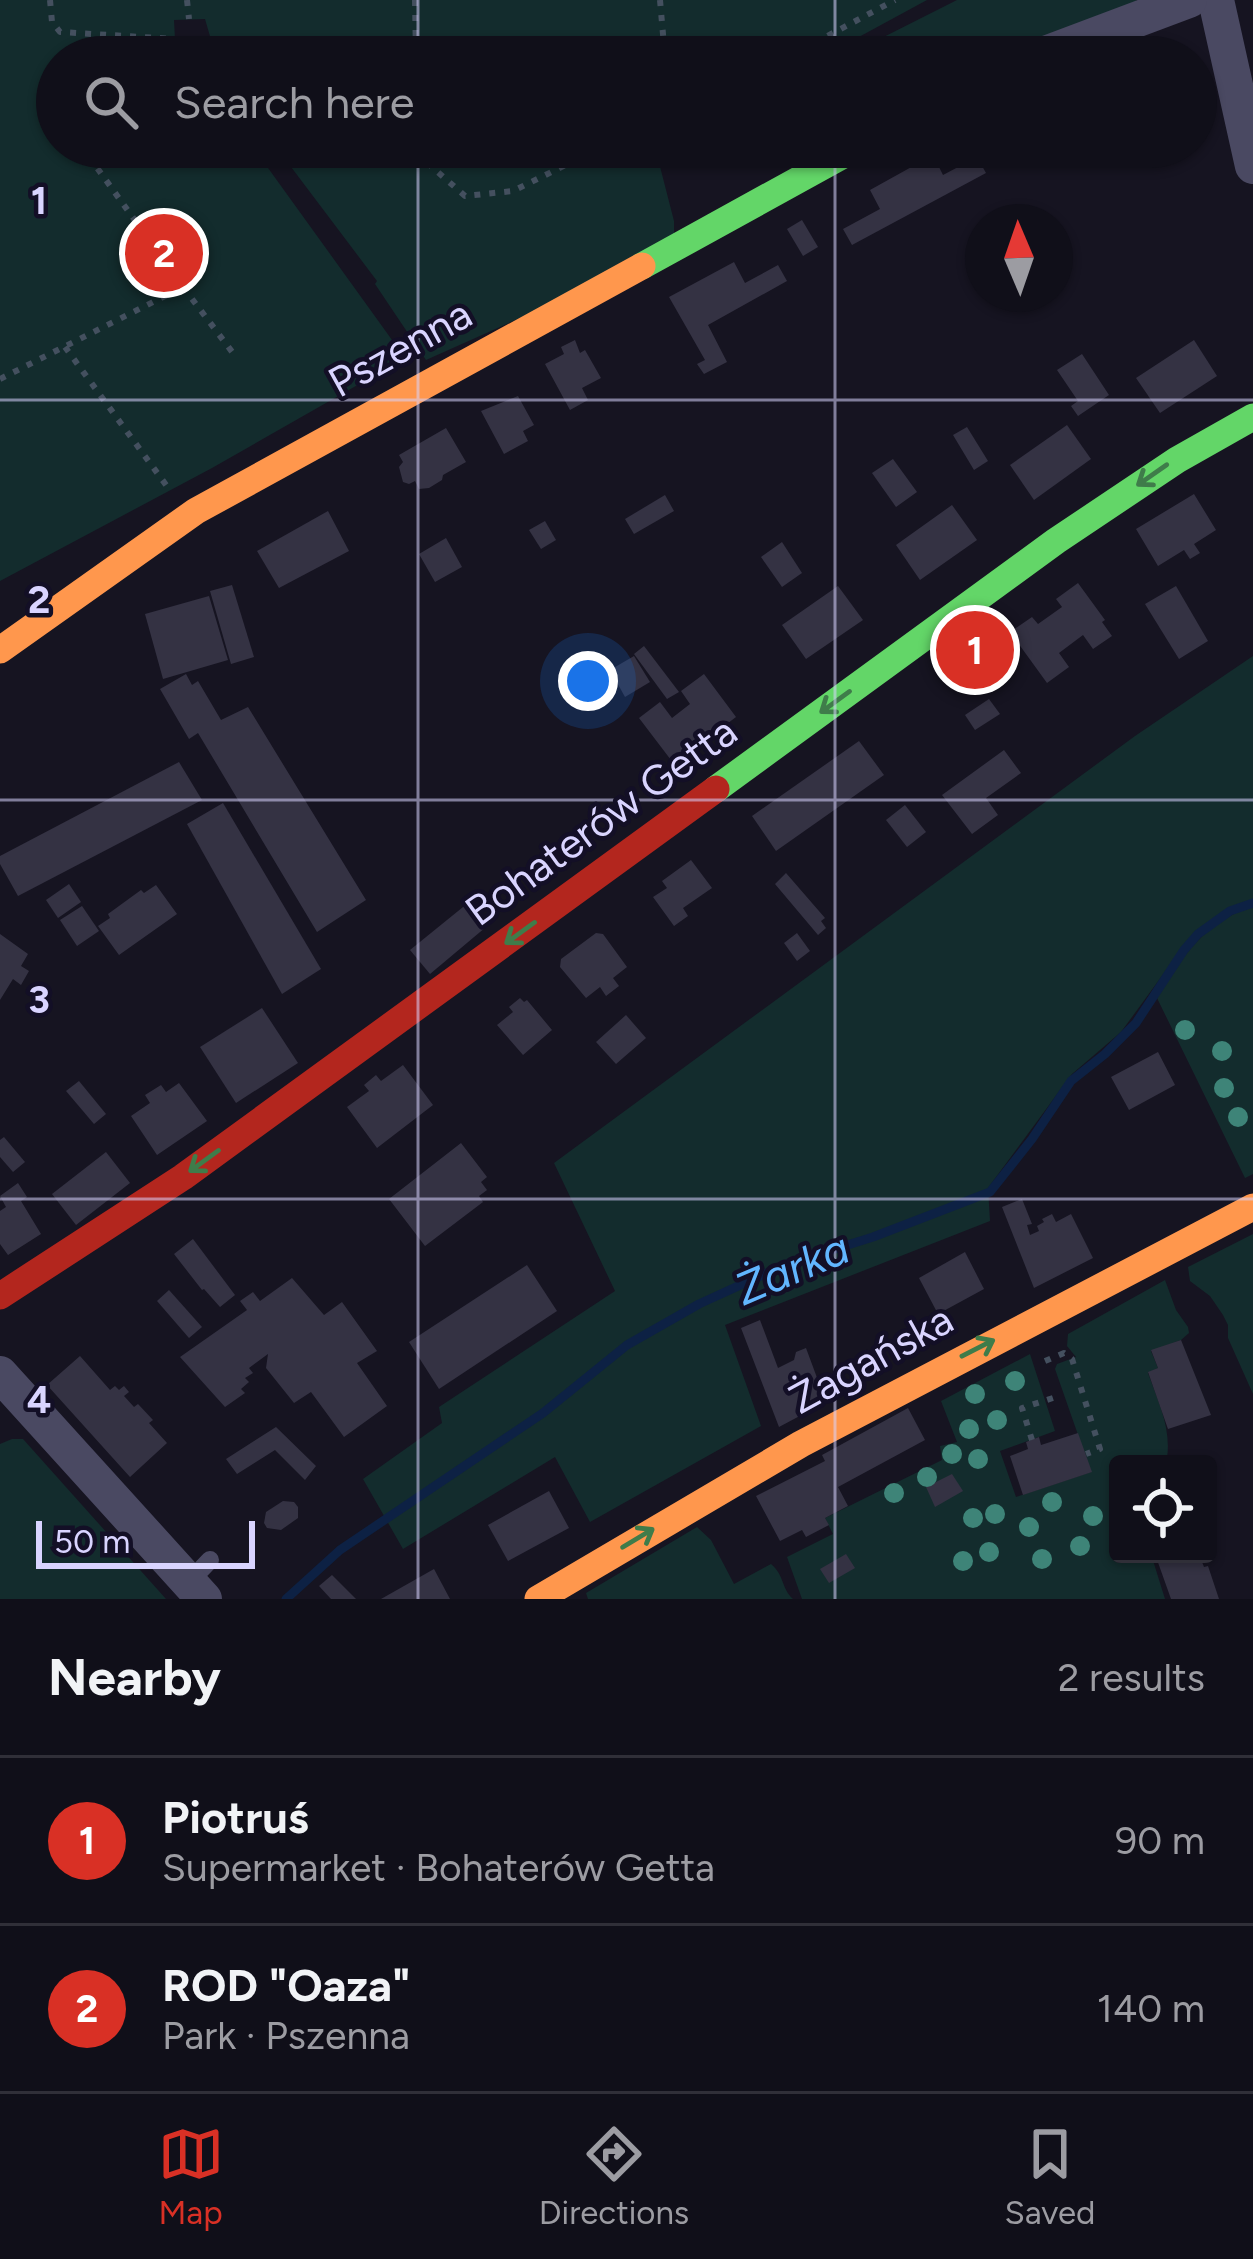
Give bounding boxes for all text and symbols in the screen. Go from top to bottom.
search box [36,36,1217,168]
icon: search [78,69,144,135]
text: Search here [174,75,414,129]
text: 1 [31,177,47,224]
north arrow [965,204,1073,312]
pin: 2 [125,208,203,298]
street label: Pszenna [320,288,480,408]
one-way arrow [1135,462,1169,487]
text: 2 [28,576,50,623]
pin: 1 [936,605,1014,695]
your location [558,651,618,711]
one-way arrow [819,689,852,715]
street label: Bohaterów Getta [455,705,747,937]
one-way arrow [504,919,537,945]
text: 3 [28,976,50,1023]
one-way arrow [188,1148,221,1173]
water label: Żarka [727,1220,857,1316]
street label: Żagańska [780,1293,962,1425]
one-way arrow [960,1336,995,1359]
text: 4 [27,1376,51,1423]
map controls [1109,1455,1217,1563]
button: locate [1109,1455,1217,1563]
scale bar [36,1515,255,1568]
text: 50 m [54,1522,130,1561]
one-way arrow [620,1526,654,1550]
text: Nearby [48,1647,221,1708]
text: 2 results [1058,1654,1205,1701]
text: Piotruś [162,1790,309,1844]
text: 1 [79,1817,95,1864]
text: 90 m [1115,1817,1205,1864]
text: Supermarket · Bohaterów Getta [162,1844,715,1891]
text: ROD "Oaza" [162,1958,411,2012]
text: 2 [76,1985,98,2032]
text: 140 m [1097,1985,1205,2032]
text: Park · Pszenna [162,2012,410,2059]
tab: Map [158,2121,224,2232]
tab: Directions [539,2121,689,2232]
tab: Saved [1004,2121,1095,2232]

